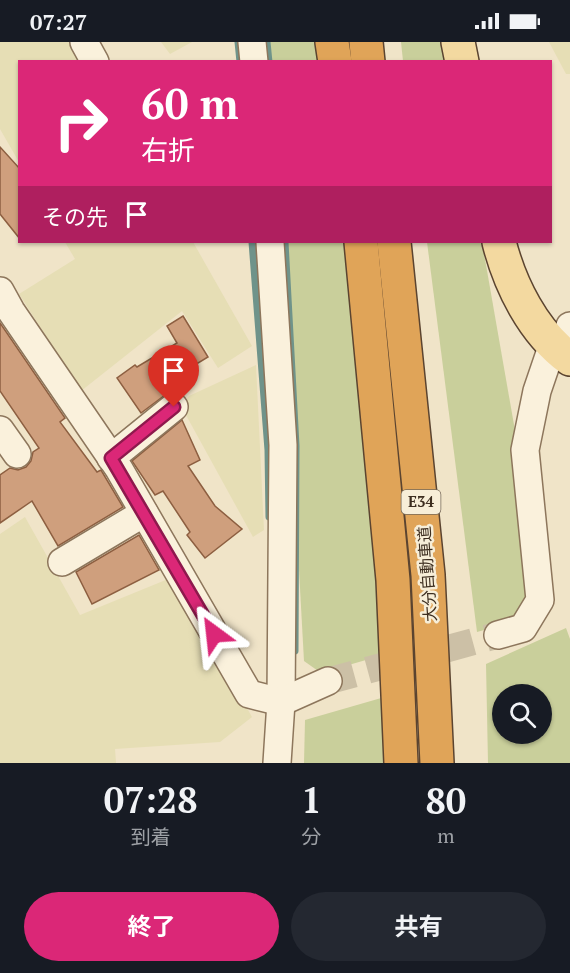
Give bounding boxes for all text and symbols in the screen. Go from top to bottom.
text: 07:27 [30,7,87,36]
text: 60 m [141,75,239,131]
icon: right [42,84,120,162]
text: 右折 [141,132,195,168]
icon: arrive [120,198,153,231]
text: その先 [42,202,108,231]
pin [148,345,199,407]
icon: arrive [157,354,190,387]
road number: E34 [402,490,440,514]
street label: 大分自動車道 [413,525,441,623]
position arrow [182,602,246,666]
map controls [492,684,552,744]
button: search [492,684,552,744]
text: 07:28 [104,776,198,823]
text: 1 [301,776,322,823]
text: 80 [426,777,466,824]
text: m [437,822,454,849]
text: 到着 [131,823,171,850]
text: 分 [302,823,322,850]
button: 終了 [24,892,279,961]
button: 共有 [291,892,546,961]

